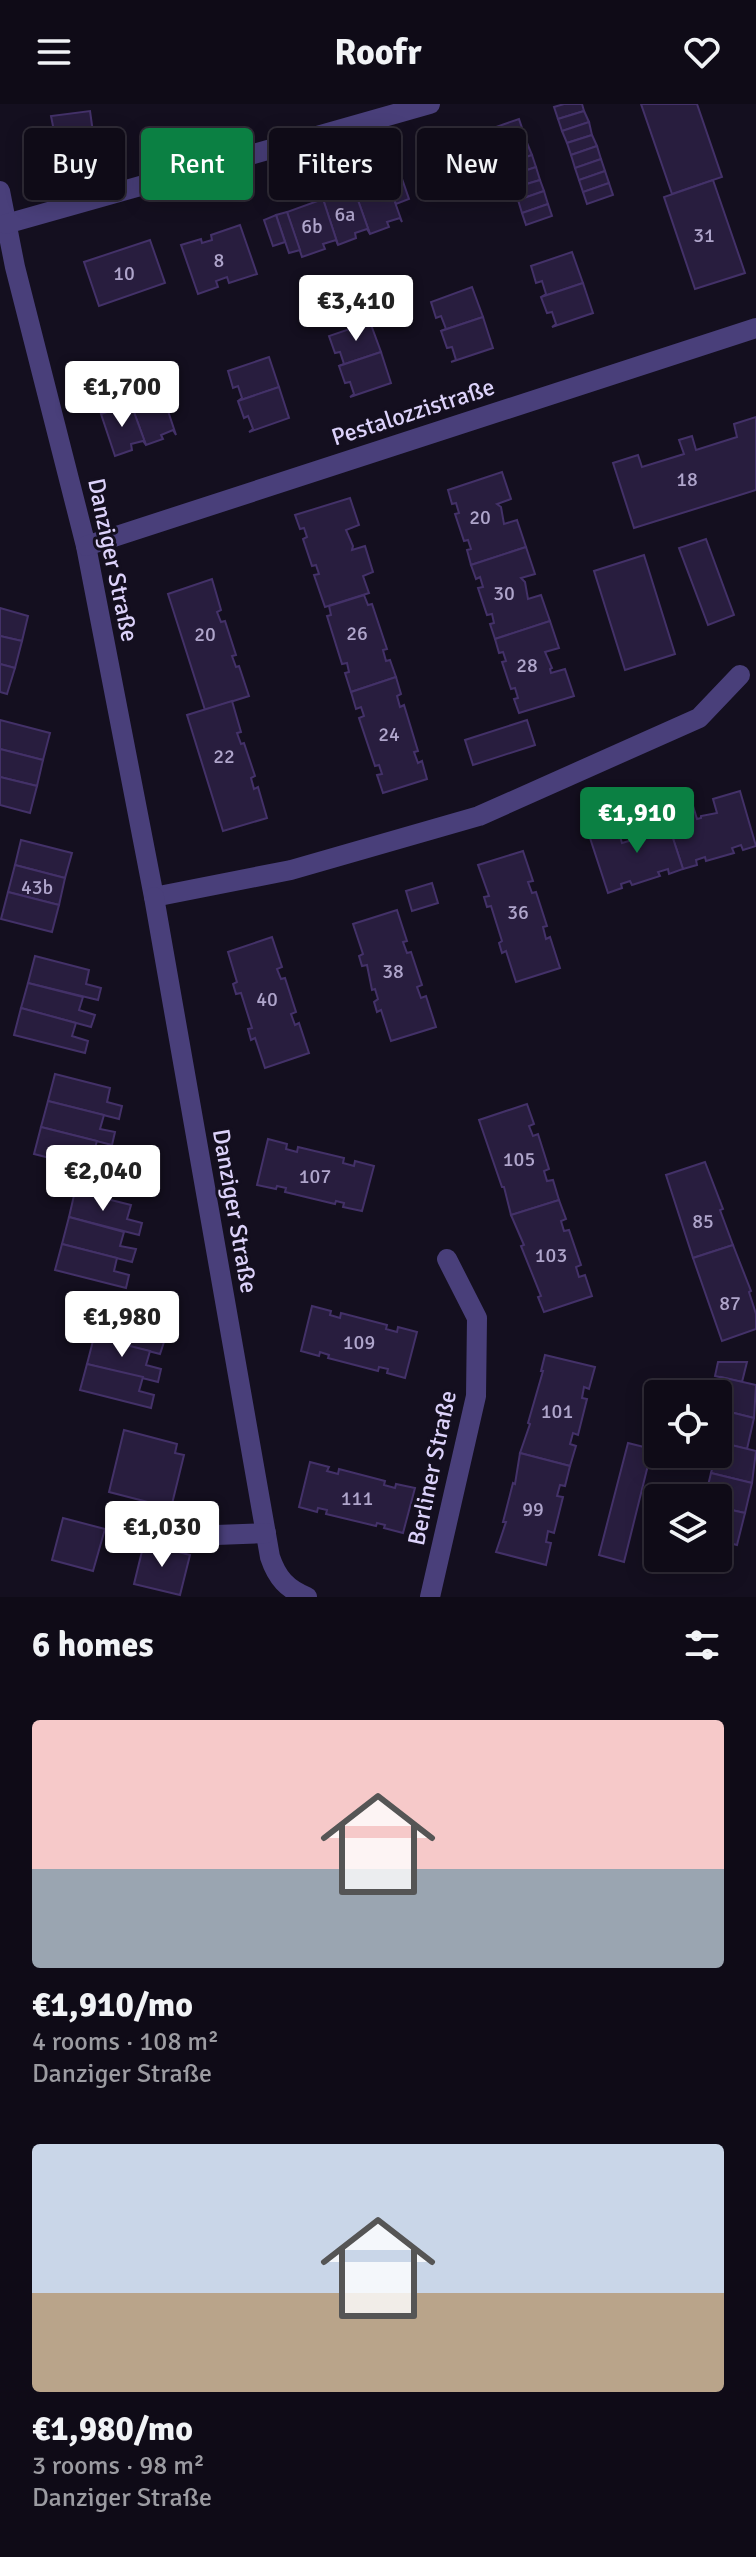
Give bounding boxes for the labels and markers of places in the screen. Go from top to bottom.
pin: €3,410 [291,275,421,343]
pin: €1,700 [57,361,187,429]
pin: €1,910 [572,787,702,855]
pin: €2,040 [38,1145,168,1213]
pin: €1,980 [57,1291,187,1359]
pin: €1,030 [97,1501,227,1569]

